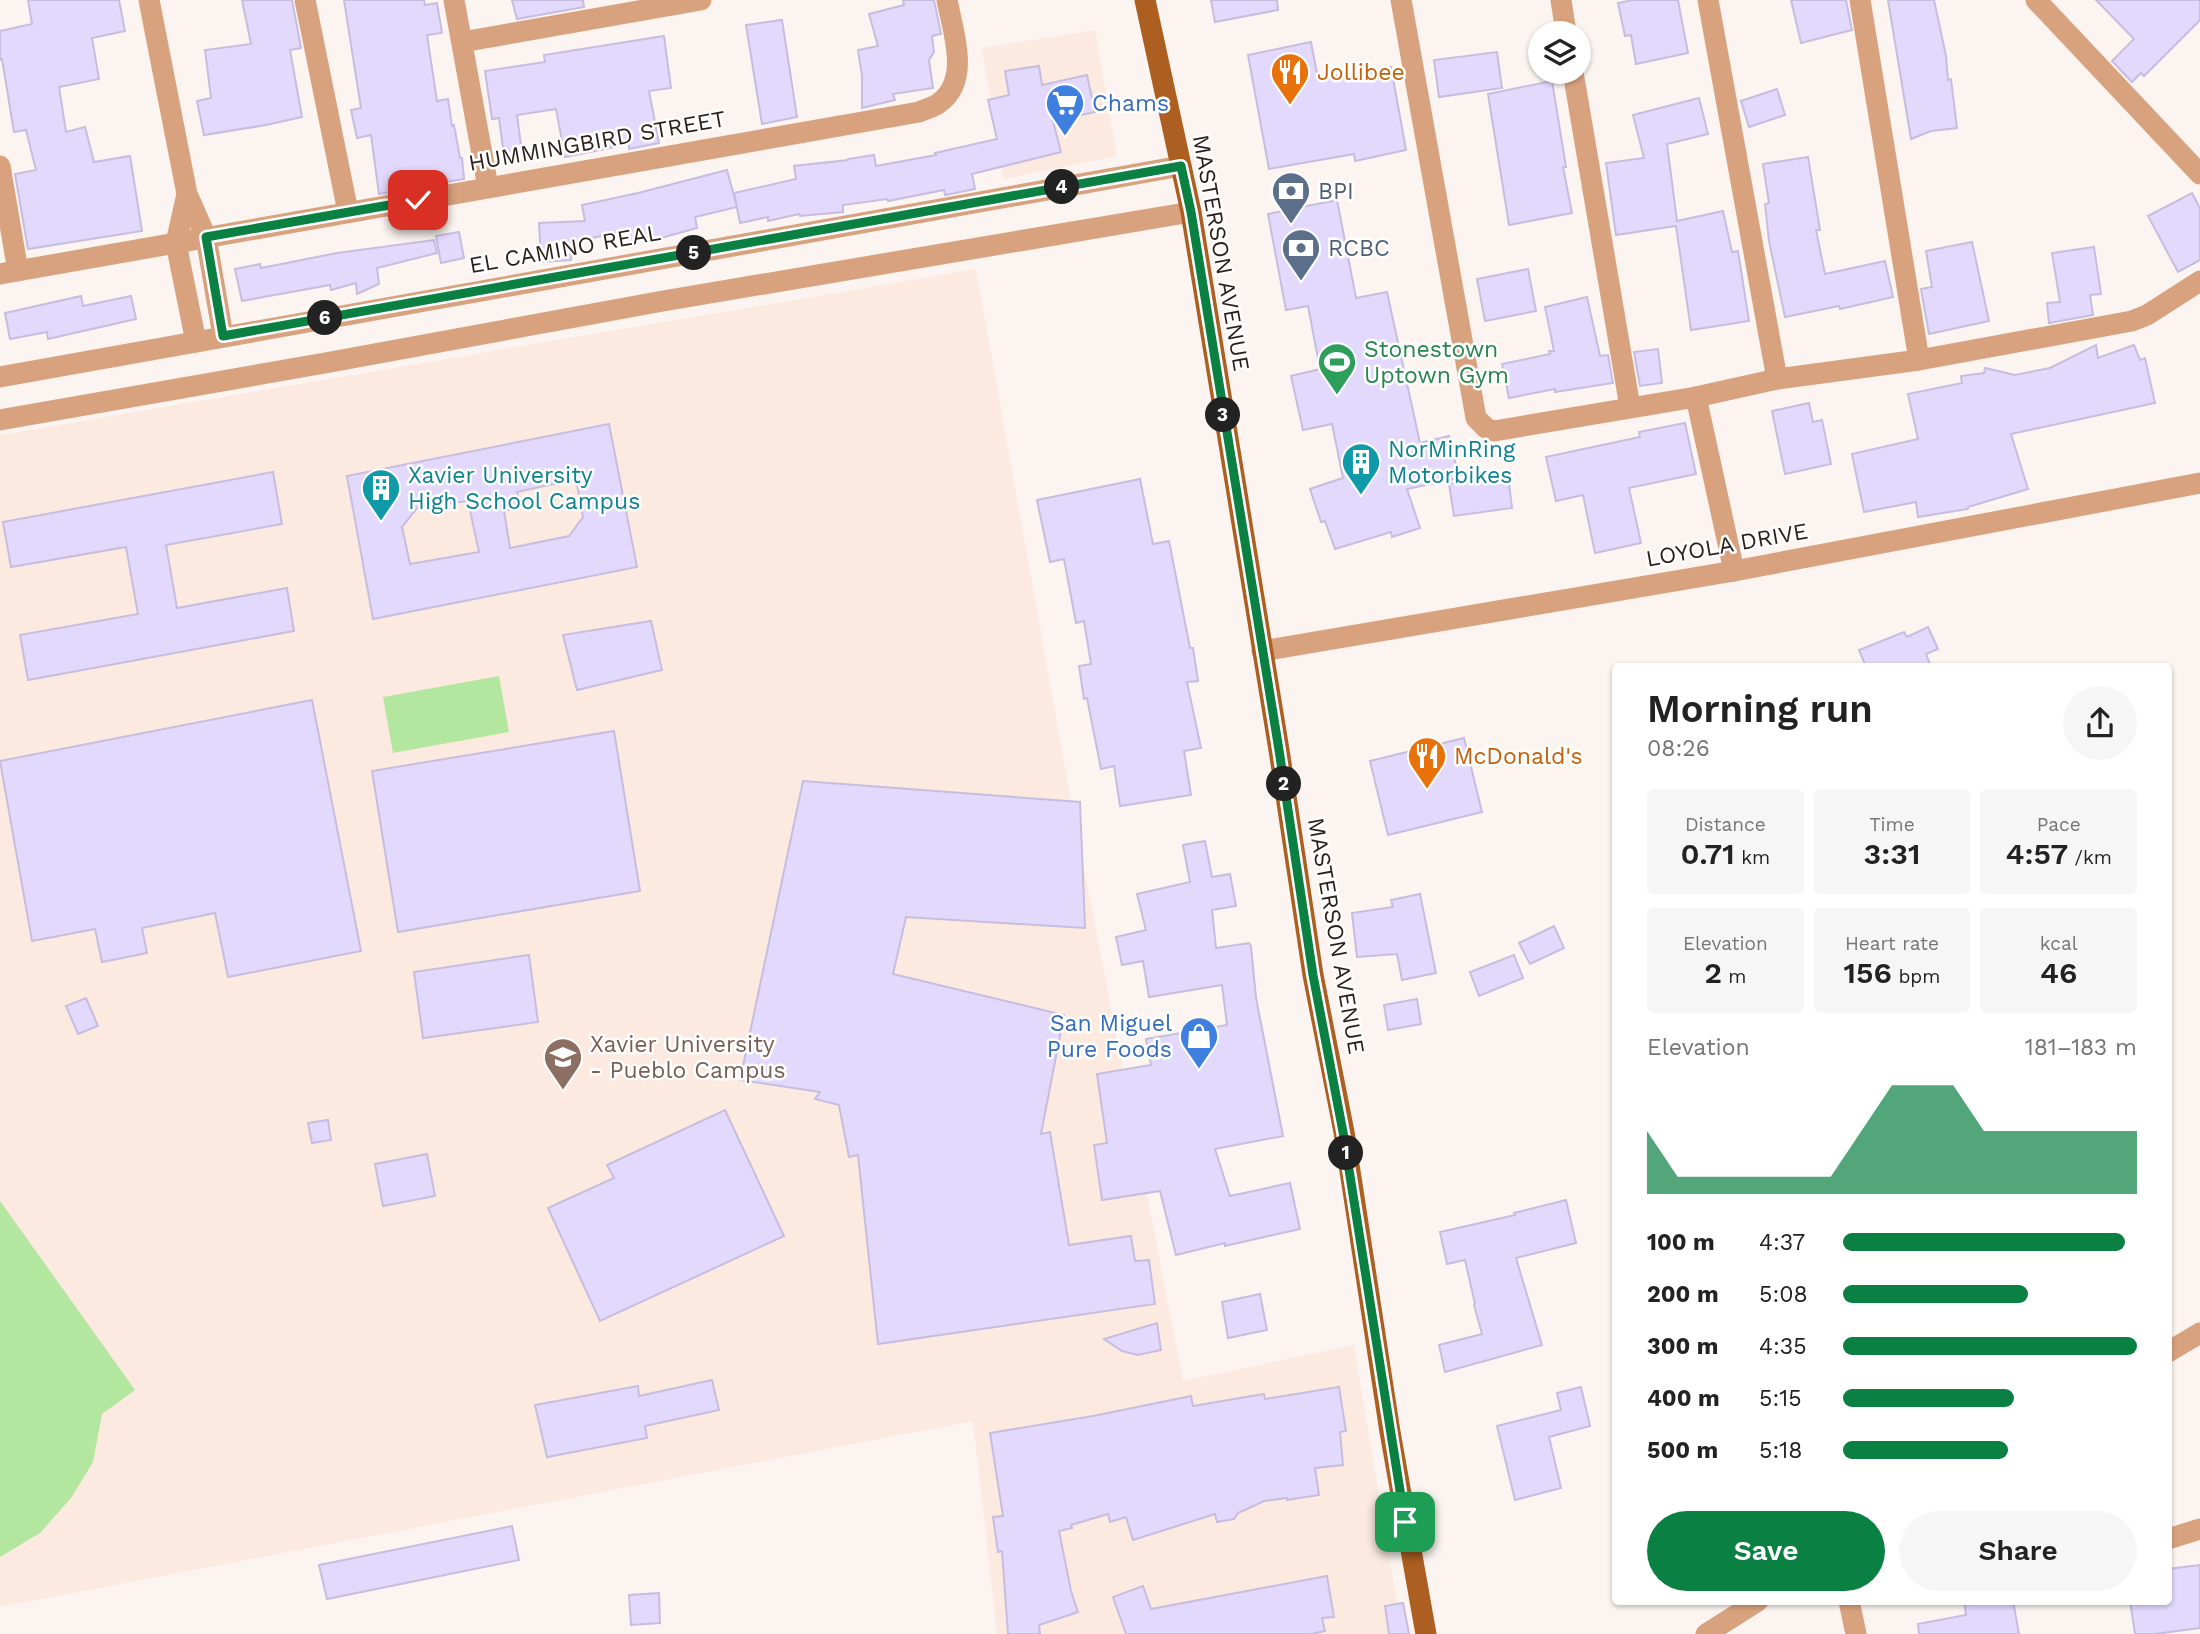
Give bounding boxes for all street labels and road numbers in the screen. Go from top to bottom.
street label: HUMMINGBIRD STREET [466,105,728,177]
street label: MASTERSON AVENUE [1187,133,1255,373]
street label: EL CAMINO REAL [467,219,663,279]
street label: LOYOLA DRIVE [1644,517,1810,573]
street label: MASTERSON AVENUE [1302,816,1370,1056]

